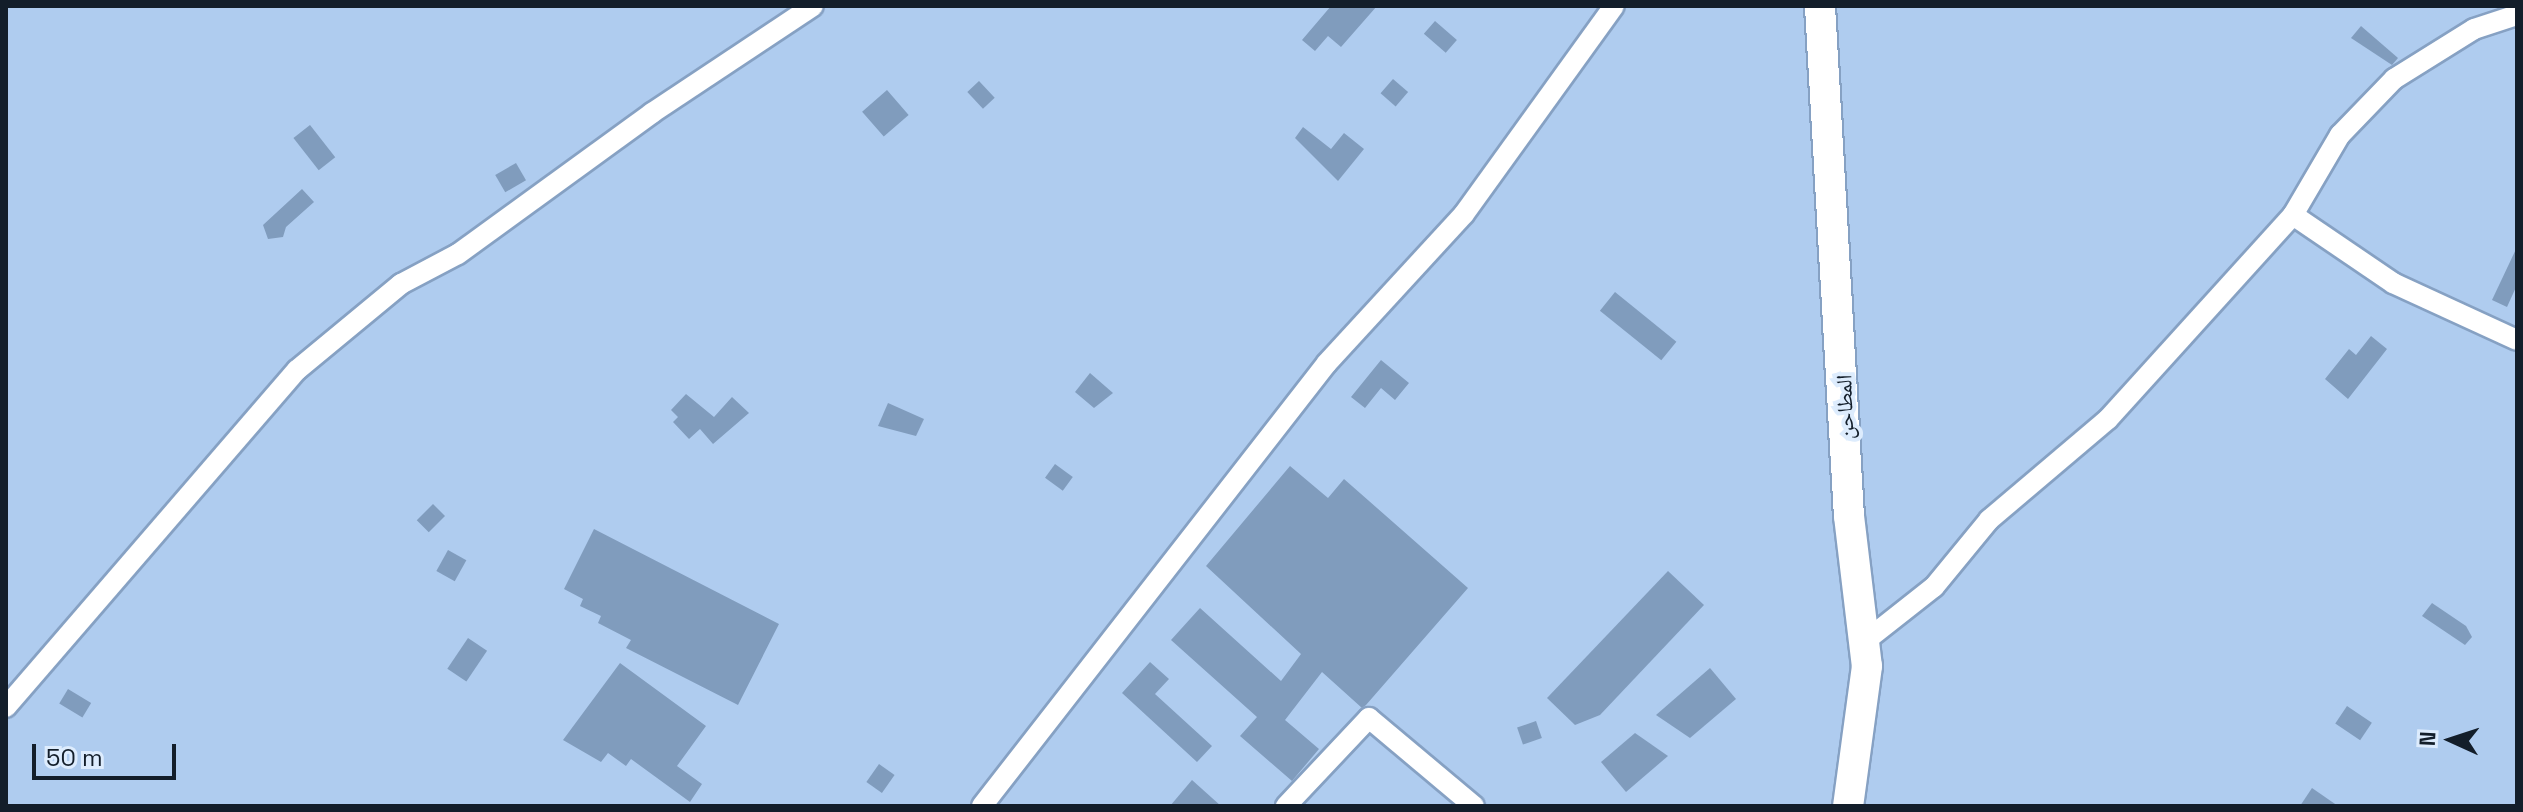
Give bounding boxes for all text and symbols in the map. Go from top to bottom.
street label: المطاحن [1831,374,1859,440]
north arrow [2411,700,2491,780]
scale bar [36,728,180,778]
text: N [2413,731,2441,747]
text: 50 m [46,742,103,773]

